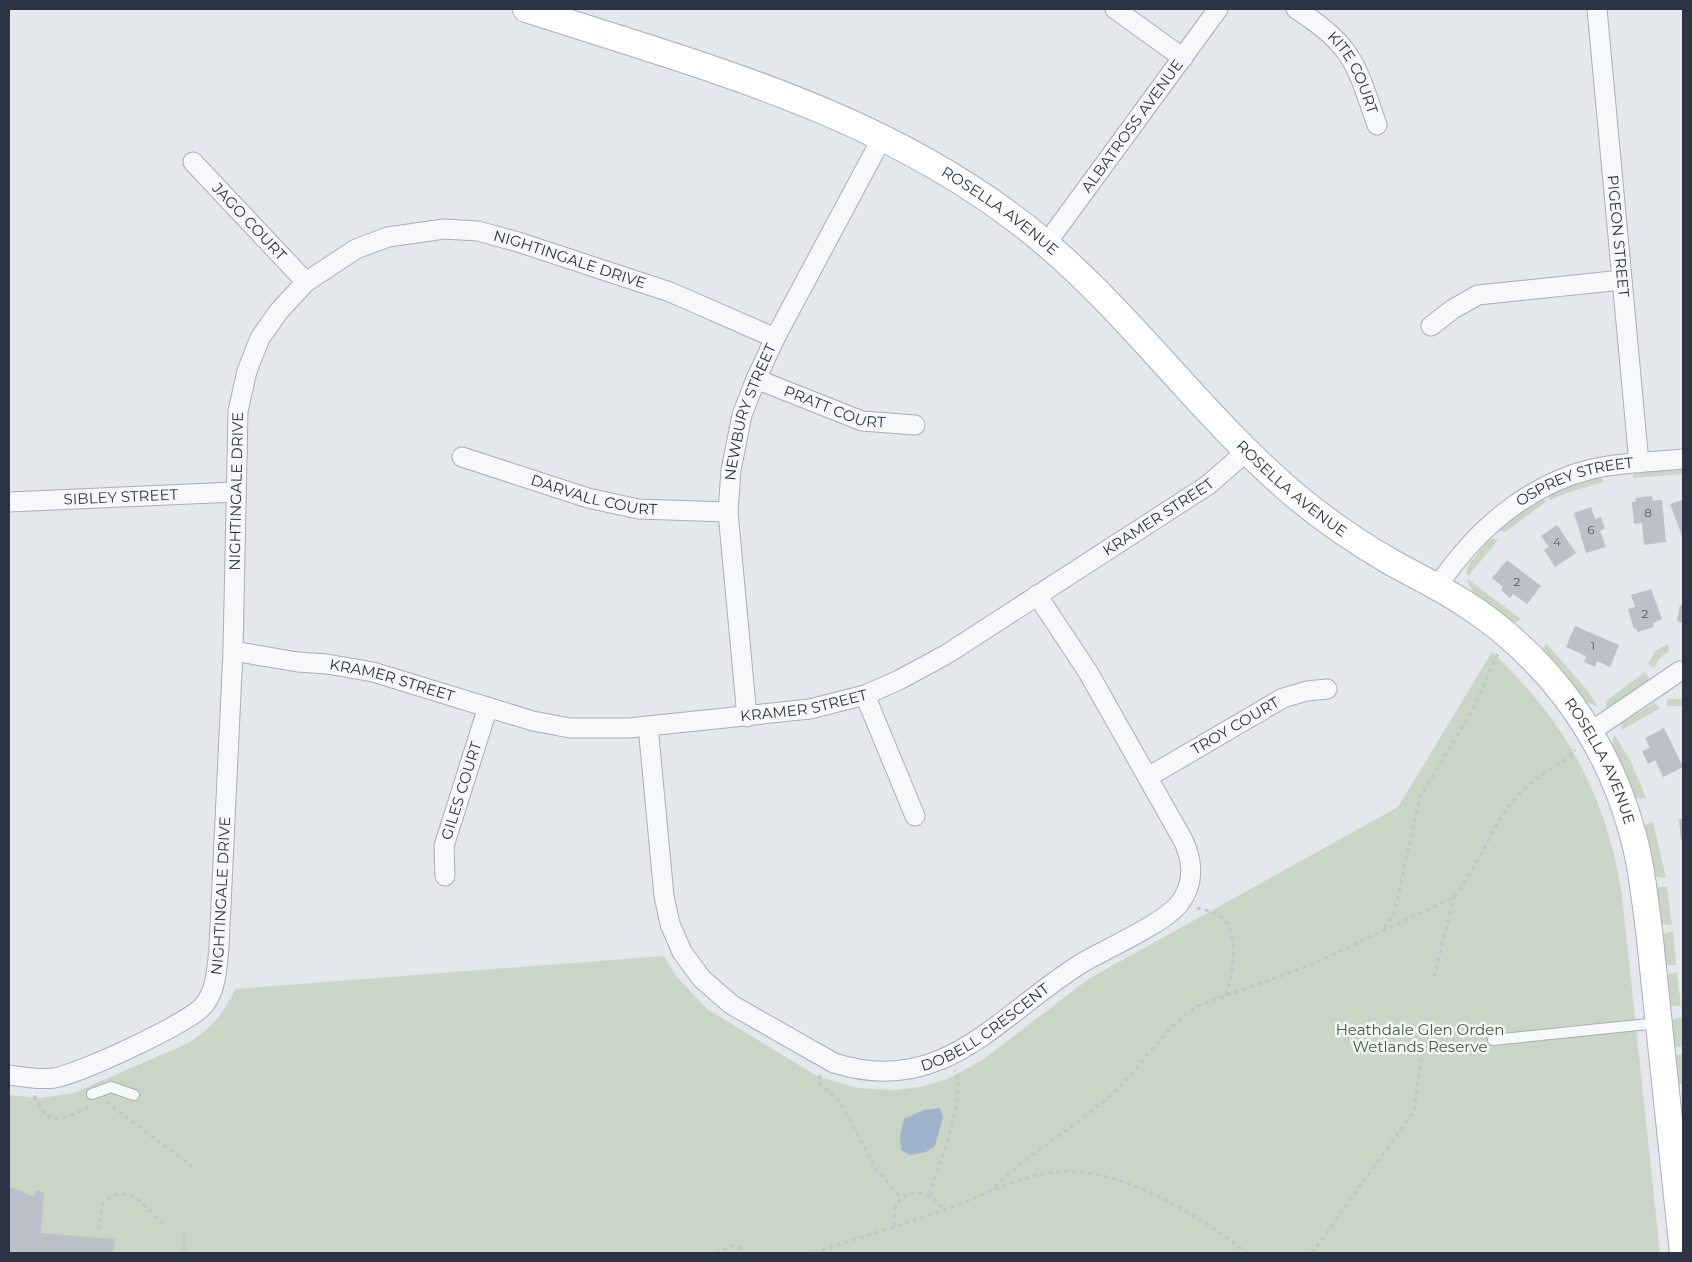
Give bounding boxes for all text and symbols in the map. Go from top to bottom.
street label: KITE COURT [1324,27,1383,117]
street label: ALBATROSS AVENUE [1077,56,1187,196]
street label: ROSELLA AVENUE [938,162,1063,259]
street label: PIGEON STREET [1603,174,1634,298]
street label: JAGO COURT [208,178,291,265]
street label: NIGHTINGALE DRIVE [491,226,648,292]
street label: NEWBURY STREET [720,340,780,481]
street label: PRATT COURT [781,381,887,432]
street label: NIGHTINGALE DRIVE [225,412,247,571]
street label: ROSELLA AVENUE [1232,436,1351,541]
street label: OSPREY STREET [1512,453,1634,510]
street label: DARVALL COURT [529,470,658,519]
street label: KRAMER STREET [1099,474,1218,560]
street label: SIBLEY STREET [63,485,179,509]
house number: 8 [1644,505,1652,520]
house number: 6 [1587,522,1595,537]
house number: 4 [1553,534,1561,549]
house number: 2 [1514,574,1521,589]
house number: 2 [1642,606,1649,621]
house number: 1 [1591,638,1595,653]
street label: KRAMER STREET [328,655,457,706]
street label: KRAMER STREET [739,685,869,725]
street label: TROY COURT [1187,692,1283,759]
street label: ROSELLA AVENUE [1560,694,1639,827]
street label: GILES COURT [437,739,486,842]
street label: NIGHTINGALE DRIVE [206,816,234,976]
street label: DOBELL CRESCENT [918,979,1053,1075]
park label: Heathdale Glen Orden Wetlands Reserve [1336,1020,1504,1056]

